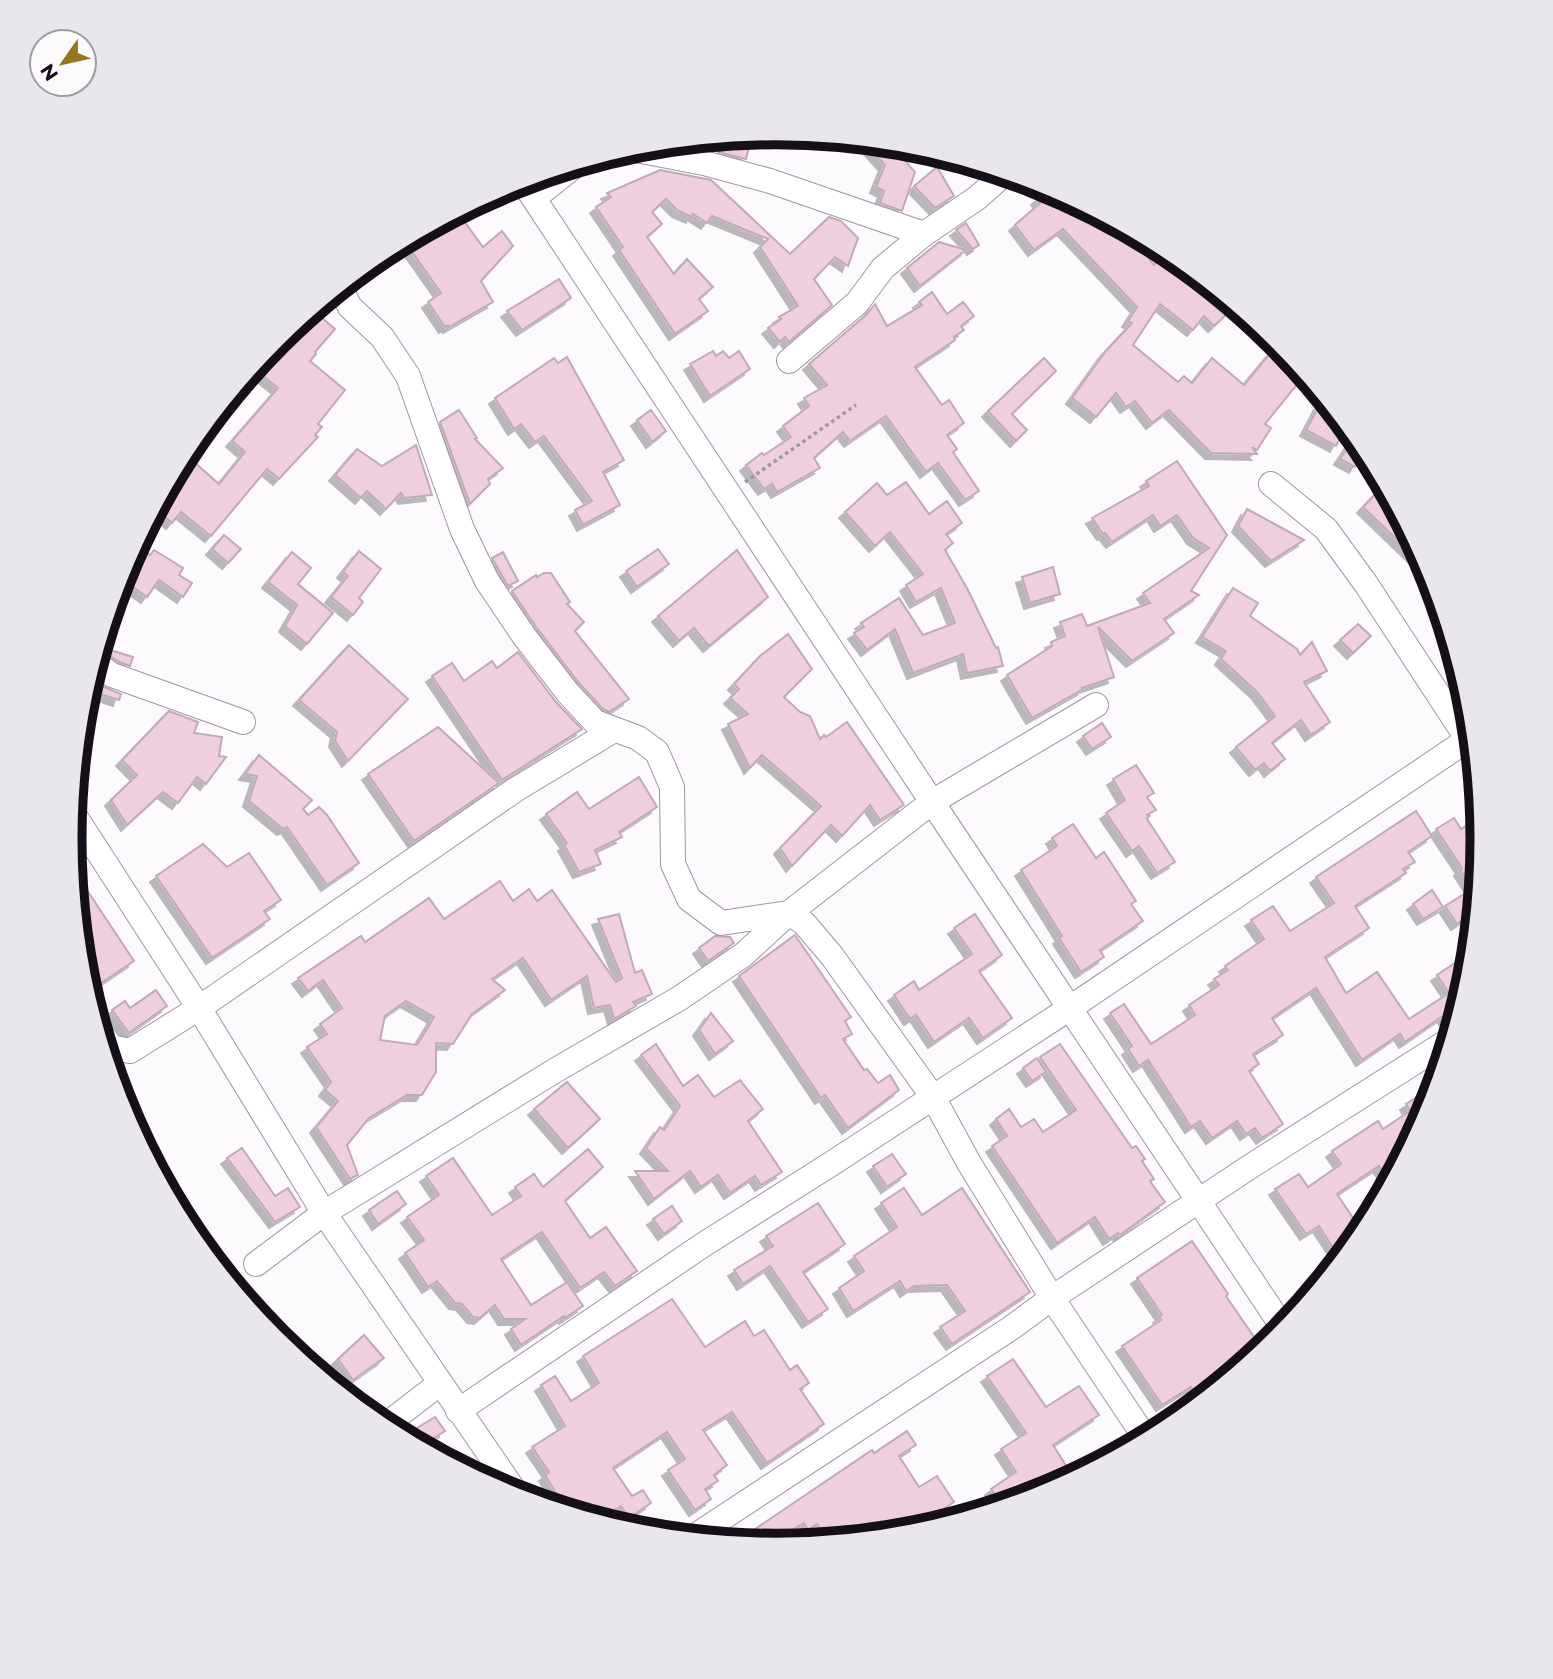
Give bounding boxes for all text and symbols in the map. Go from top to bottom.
north arrow [28,28,98,98]
text: N [35,59,63,85]

